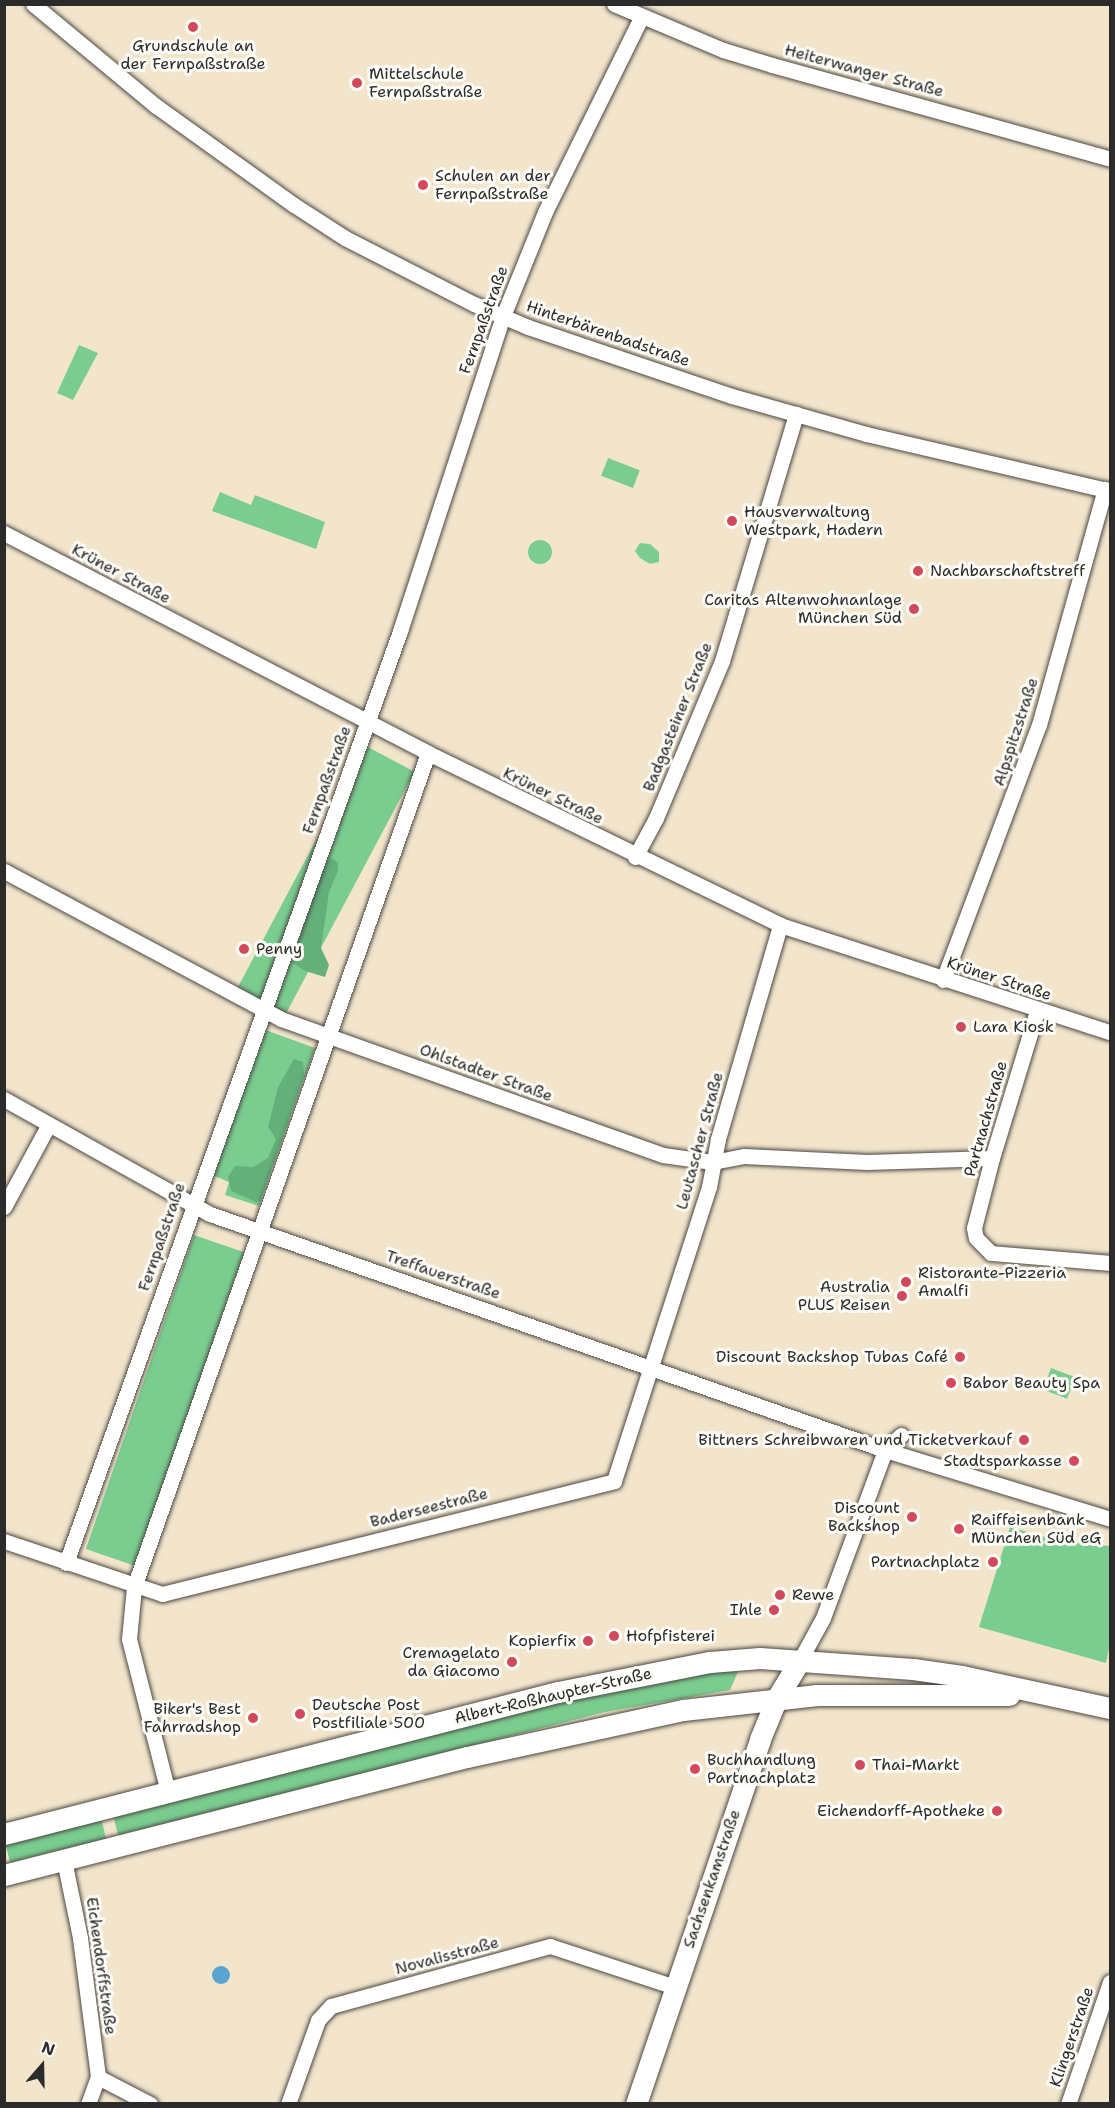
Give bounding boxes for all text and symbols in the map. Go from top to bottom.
marker: Grundschule an der Fernpaßstraße [186,20,200,34]
place label: Grundschule an der Fernpaßstraße [120,36,266,74]
street label: Heiterwanger Straße [782,41,946,101]
place label: Mittelschule Fernpaßstraße [369,64,482,102]
marker: Mittelschule Fernpaßstraße [350,76,364,90]
place label: Schulen an der Fernpaßstraße [435,166,551,204]
marker: Schulen an der Fernpaßstraße [416,178,430,192]
street label: Fernpaßstraße [456,263,512,377]
street label: Hinterbärenbadstraße [524,297,692,371]
place label: Hausverwaltung Westpark, Hadern [744,502,883,540]
marker: Hausverwaltung Westpark, Hadern [725,514,739,528]
street label: Krüner Straße [68,540,174,608]
place label: Nachbarschaftstreff [930,561,1085,581]
marker: Nachbarschaftstreff [911,564,925,578]
place label: Caritas Altenwohnanlage München Süd [704,590,902,628]
marker: Caritas Altenwohnanlage München Süd [907,602,921,616]
street label: Badgasteiner Straße [639,640,717,794]
street label: Alpspitzstraße [989,675,1043,789]
street label: Fernpaßstraße [299,723,355,837]
street label: Krüner Straße [500,763,606,829]
place label: Penny [256,939,302,959]
marker: Penny [237,942,251,956]
street label: Krüner Straße [944,953,1054,1005]
place label: Lara Kiosk [973,1017,1054,1037]
marker: Lara Kiosk [954,1020,968,1034]
street label: Ohlstadter Straße [417,1040,555,1106]
street label: Partnachstraße [960,1059,1012,1179]
street label: Leutascher Straße [672,1070,728,1212]
street label: Fernpaßstraße [134,1180,190,1294]
street label: Treffauerstraße [383,1246,503,1304]
place label: Ristorante-Pizzeria Amalfi [918,1263,1066,1301]
marker: Ristorante-Pizzeria Amalfi [899,1275,913,1289]
place label: Australia PLUS Reisen [798,1277,890,1315]
marker: Australia PLUS Reisen [895,1289,909,1303]
place label: Discount Backshop Tubas Café [716,1347,948,1367]
marker: Discount Backshop Tubas Café [953,1350,967,1364]
place label: Babor Beauty Spa [963,1373,1100,1393]
marker: Babor Beauty Spa [944,1376,958,1390]
place label: Bittners Schreibwaren und Ticketverkauf [698,1430,1012,1450]
marker: Bittners Schreibwaren und Ticketverkauf [1017,1433,1031,1447]
place label: Stadtsparkasse [943,1451,1062,1471]
marker: Stadtsparkasse [1067,1454,1081,1468]
street label: Baderseestraße [368,1484,490,1532]
place label: Discount Backshop [828,1498,900,1536]
marker: Discount Backshop [905,1510,919,1524]
place label: Raiffeisenbank München Süd eG [971,1510,1101,1548]
marker: Raiffeisenbank München Süd eG [952,1522,966,1536]
place label: Partnachplatz [871,1552,980,1572]
marker: Partnachplatz [984,1553,1002,1571]
place label: Rewe [792,1585,834,1605]
marker: Rewe [773,1588,787,1602]
place label: Ihle [730,1600,762,1620]
marker: Ihle [767,1603,781,1617]
place label: Hofpfisterei [626,1626,715,1646]
marker: Hofpfisterei [607,1629,621,1643]
place label: Kopierfix [509,1631,576,1651]
marker: Kopierfix [581,1634,595,1648]
place label: Cremagelato da Giacomo [402,1643,500,1681]
marker: Cremagelato da Giacomo [505,1655,519,1669]
street label: Albert-Roßhaupter-Straße [452,1664,654,1728]
place label: Deutsche Post Postfiliale 500 [312,1695,425,1733]
place label: Biker's Best Fahrradshop [144,1699,241,1737]
marker: Deutsche Post Postfiliale 500 [293,1707,307,1721]
marker: Biker's Best Fahrradshop [246,1711,260,1725]
place label: Buchhandlung Partnachplatz [707,1750,816,1788]
place label: Thai-Markt [872,1755,959,1775]
marker: Thai-Markt [853,1758,867,1772]
marker: Buchhandlung Partnachplatz [688,1762,702,1776]
place label: Eichendorff-Apotheke [817,1801,985,1821]
marker: Eichendorff-Apotheke [990,1804,1004,1818]
street label: Sachsenkamstraße [679,1807,745,1951]
street label: Eichendorffstraße [82,1896,120,2036]
street label: Novalisstraße [393,1933,501,1979]
street label: Klingerstraße [1046,1984,1098,2090]
north arrow [12,2036,72,2096]
text: N [39,2037,58,2061]

